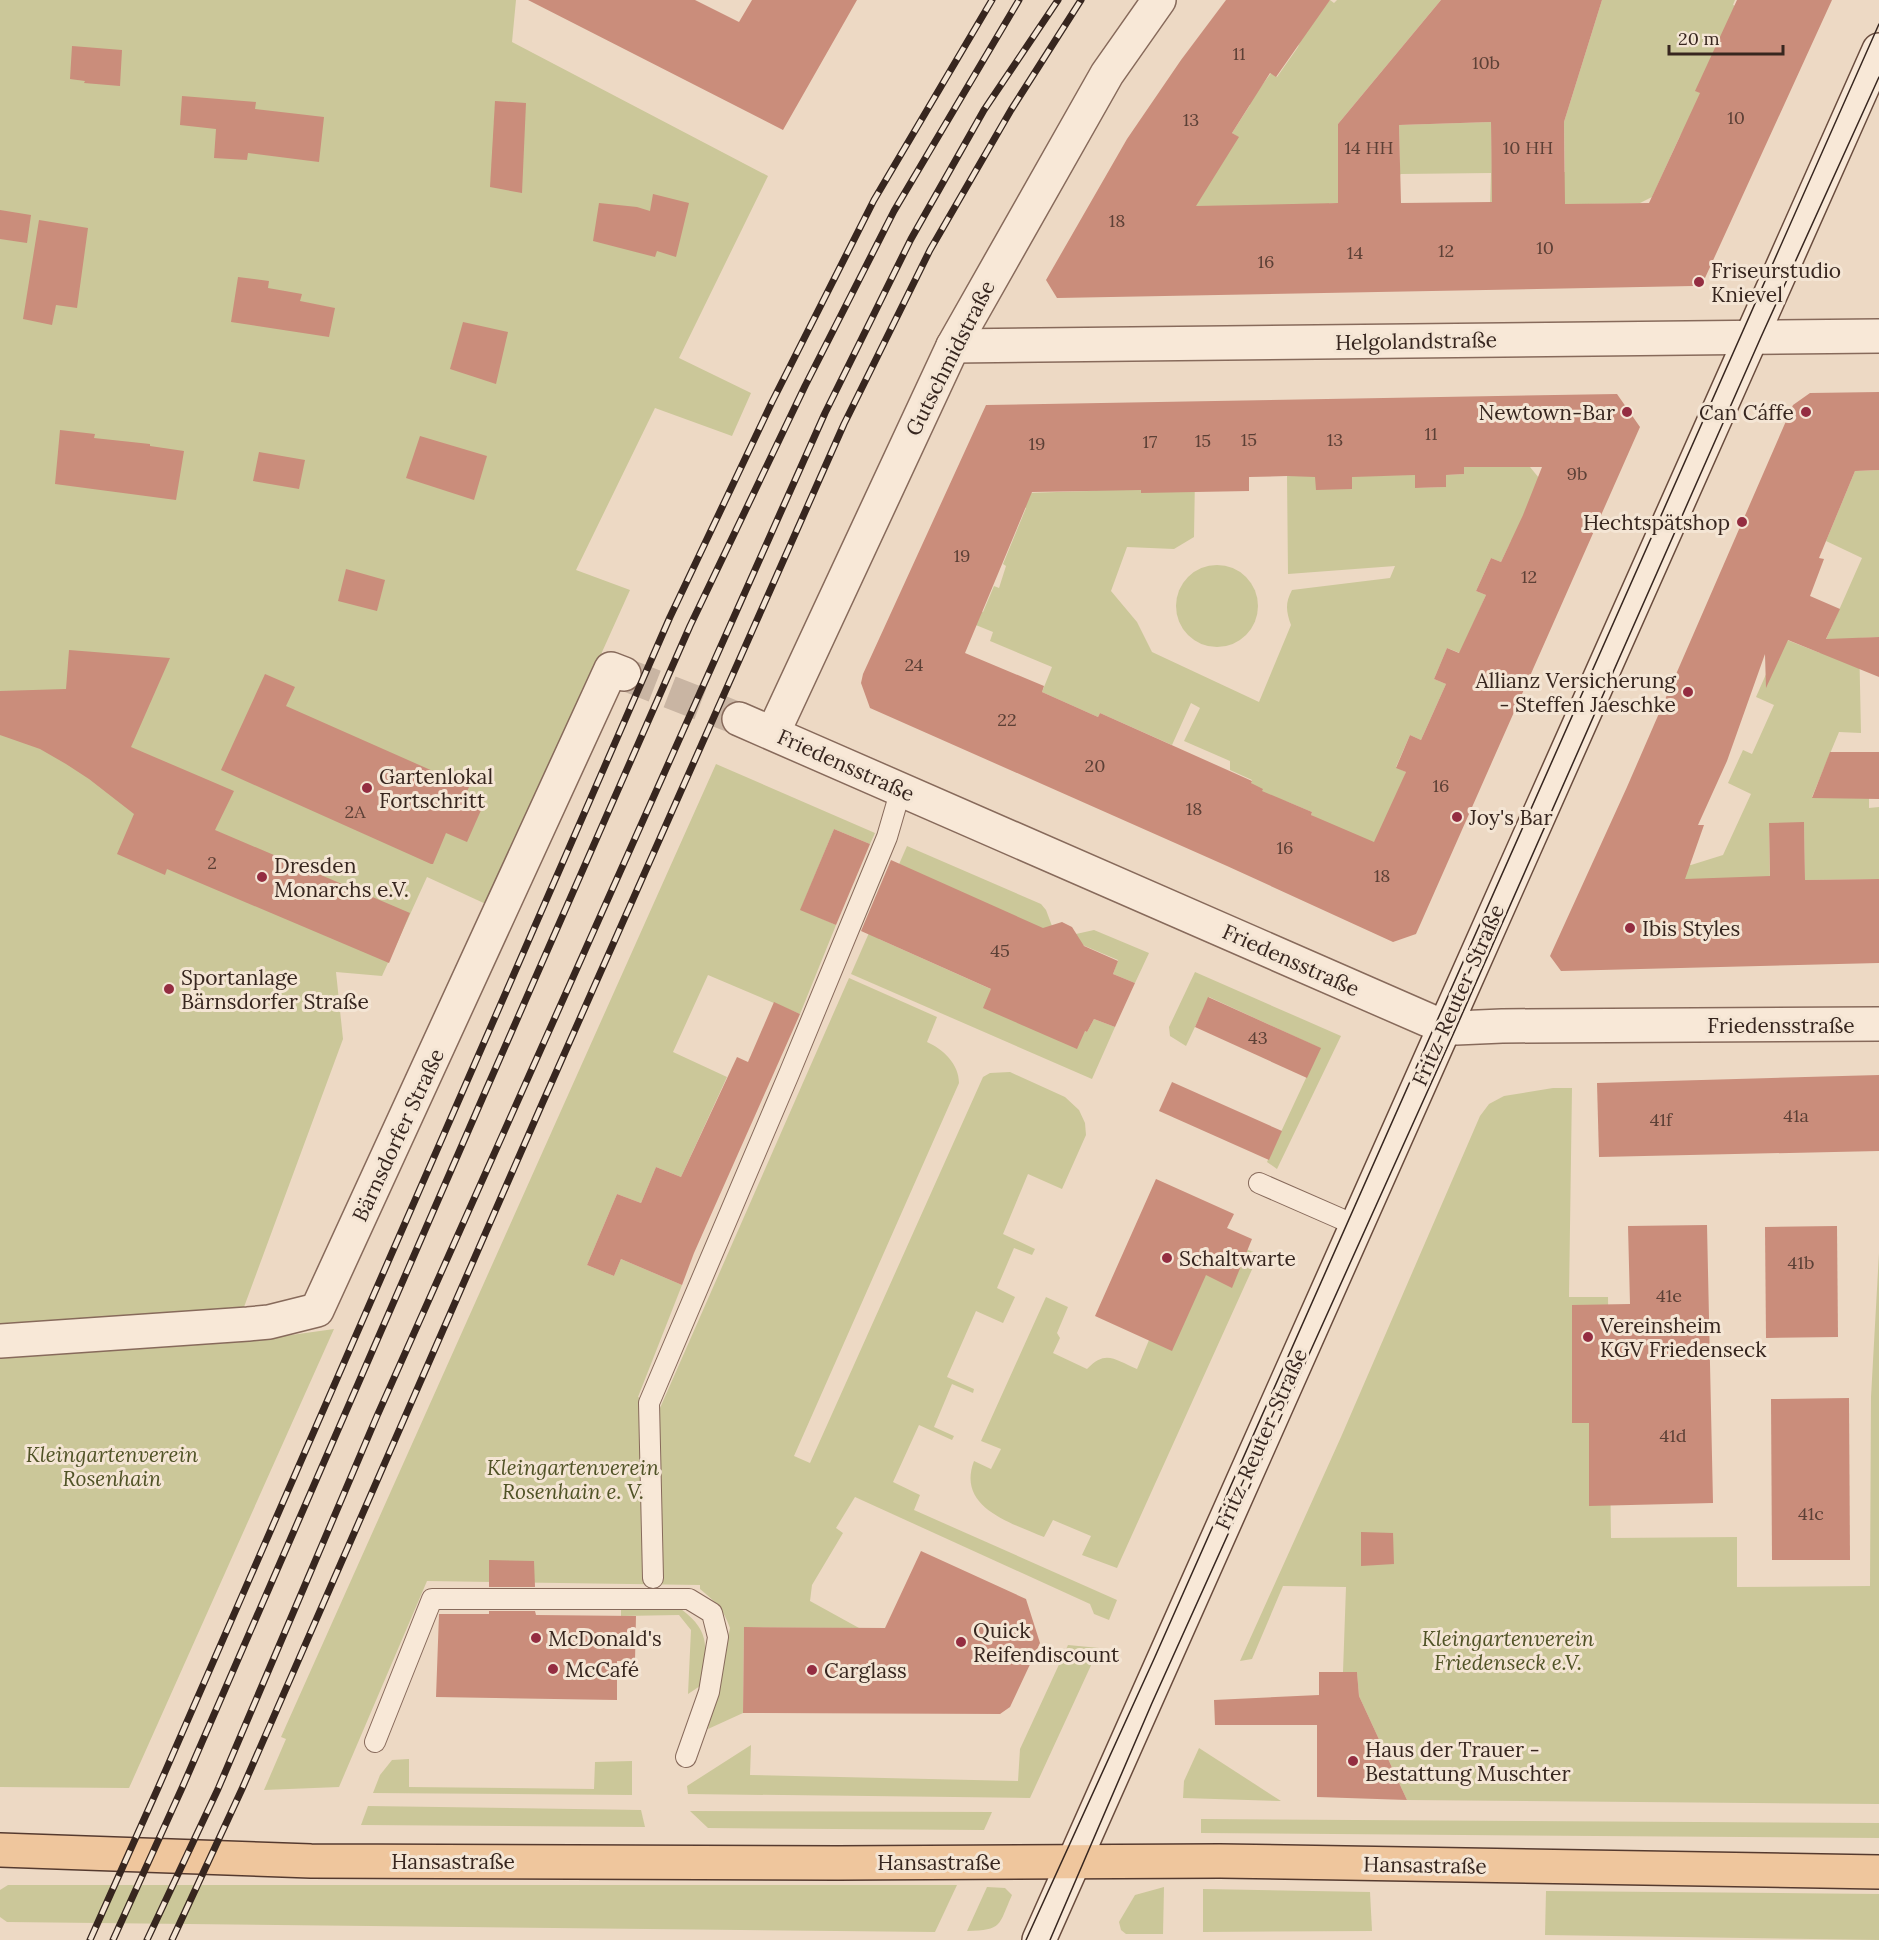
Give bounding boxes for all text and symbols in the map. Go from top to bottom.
scale bar [1669,18,1783,56]
text: 20 m [1678,27,1720,50]
house number: 11 [1232,42,1246,65]
house number: 10b [1472,51,1500,74]
house number: 10 [1727,106,1745,129]
house number: 13 [1183,108,1199,131]
house number: 14 HH [1344,136,1394,159]
house number: 10 HH [1503,136,1553,159]
house number: 18 [1109,209,1125,232]
house number: 10 [1536,236,1554,259]
house number: 12 [1438,239,1454,262]
house number: 14 [1347,241,1363,264]
house number: 16 [1258,250,1274,273]
place label: Friseurstudio Knievel [1711,257,1841,308]
marker: Friseurstudio Knievel [1692,275,1706,289]
street label: Gutschmidstraße [899,276,1001,440]
street label: Helgolandstraße [1335,326,1497,356]
place label: Newtown-Bar [1478,399,1615,426]
place label: Can Cáffe [1699,399,1794,426]
marker: Newtown-Bar [1620,405,1634,419]
marker: Can Cáffe [1799,405,1813,419]
house number: 11 [1424,422,1438,445]
house number: 15 [1241,428,1257,451]
house number: 13 [1327,428,1343,451]
house number: 15 [1195,429,1211,452]
house number: 17 [1143,430,1157,453]
house number: 19 [1029,432,1045,455]
house number: 9b [1567,462,1587,485]
place label: Hechtspätshop [1583,509,1730,536]
marker: Hechtspätshop [1735,515,1749,529]
house number: 19 [954,544,970,567]
house number: 12 [1521,565,1537,588]
house number: 24 [904,653,924,676]
place label: Allianz Versicherung - Steffen Jaeschke [1475,667,1676,718]
marker: Allianz Versicherung - Steffen Jaeschke [1681,685,1695,699]
house number: 22 [997,708,1017,731]
street label: Friedensstraße [773,723,919,807]
house number: 20 [1085,754,1105,777]
place label: Gartenlokal Fortschritt [379,763,493,814]
house number: 16 [1433,774,1449,797]
marker: Gartenlokal Fortschritt [360,781,374,795]
house number: 18 [1186,797,1202,820]
house number: 2A [345,800,366,823]
place label: Joy's Bar [1468,804,1553,831]
marker: Joy's Bar [1450,810,1464,824]
house number: 16 [1277,836,1293,859]
house number: 2 [207,851,217,874]
place label: Dresden Monarchs e.V. [274,852,409,903]
house number: 18 [1374,864,1390,887]
marker: Dresden Monarchs e.V. [255,870,269,884]
street label: Fritz-Reuter-Straße [1406,900,1510,1090]
place label: Ibis Styles [1642,915,1740,942]
street label: Friedensstraße [1218,918,1364,1002]
marker: Ibis Styles [1623,921,1637,935]
house number: 45 [990,939,1010,962]
place label: Sportanlage Bärnsdorfer Straße [181,964,369,1015]
marker: Sportanlage Bärnsdorfer Straße [162,982,176,996]
street label: Friedensstraße [1707,1012,1855,1039]
house number: 43 [1248,1026,1268,1049]
street label: Bärnsdorfer Straße [346,1044,450,1226]
house number: 41a [1783,1104,1809,1127]
house number: 41f [1650,1108,1674,1131]
place label: Schaltwarte [1179,1245,1296,1272]
marker: Schaltwarte [1160,1251,1174,1265]
house number: 41b [1788,1251,1814,1274]
house number: 41e [1656,1284,1682,1307]
place label: Vereinsheim KGV Friedenseck [1599,1312,1767,1363]
marker: Vereinsheim KGV Friedenseck [1581,1330,1595,1344]
street label: Fritz-Reuter-Straße [1209,1344,1313,1534]
house number: 41d [1659,1424,1687,1447]
park label: Kleingartenverein Rosenhain [26,1441,198,1492]
park label: Kleingartenverein Rosenhain e. V. [487,1454,659,1505]
house number: 41c [1798,1502,1824,1525]
place label: Quick Reifendiscount [973,1617,1120,1668]
place label: McDonald's [548,1625,662,1652]
park label: Kleingartenverein Friedenseck e.V. [1422,1625,1594,1676]
marker: McDonald's [529,1631,543,1645]
marker: Quick Reifendiscount [954,1635,968,1649]
place label: McCafé [565,1656,639,1683]
place label: Carglass [824,1657,907,1684]
marker: McCafé [546,1662,560,1676]
marker: Carglass [805,1663,819,1677]
place label: Haus der Trauer - Bestattung Muschter [1365,1736,1571,1787]
marker: Haus der Trauer - Bestattung Muschter [1346,1754,1360,1768]
street label: Hansastraße [391,1848,515,1875]
street label: Hansastraße [877,1849,1001,1876]
street label: Hansastraße [1363,1850,1487,1880]

